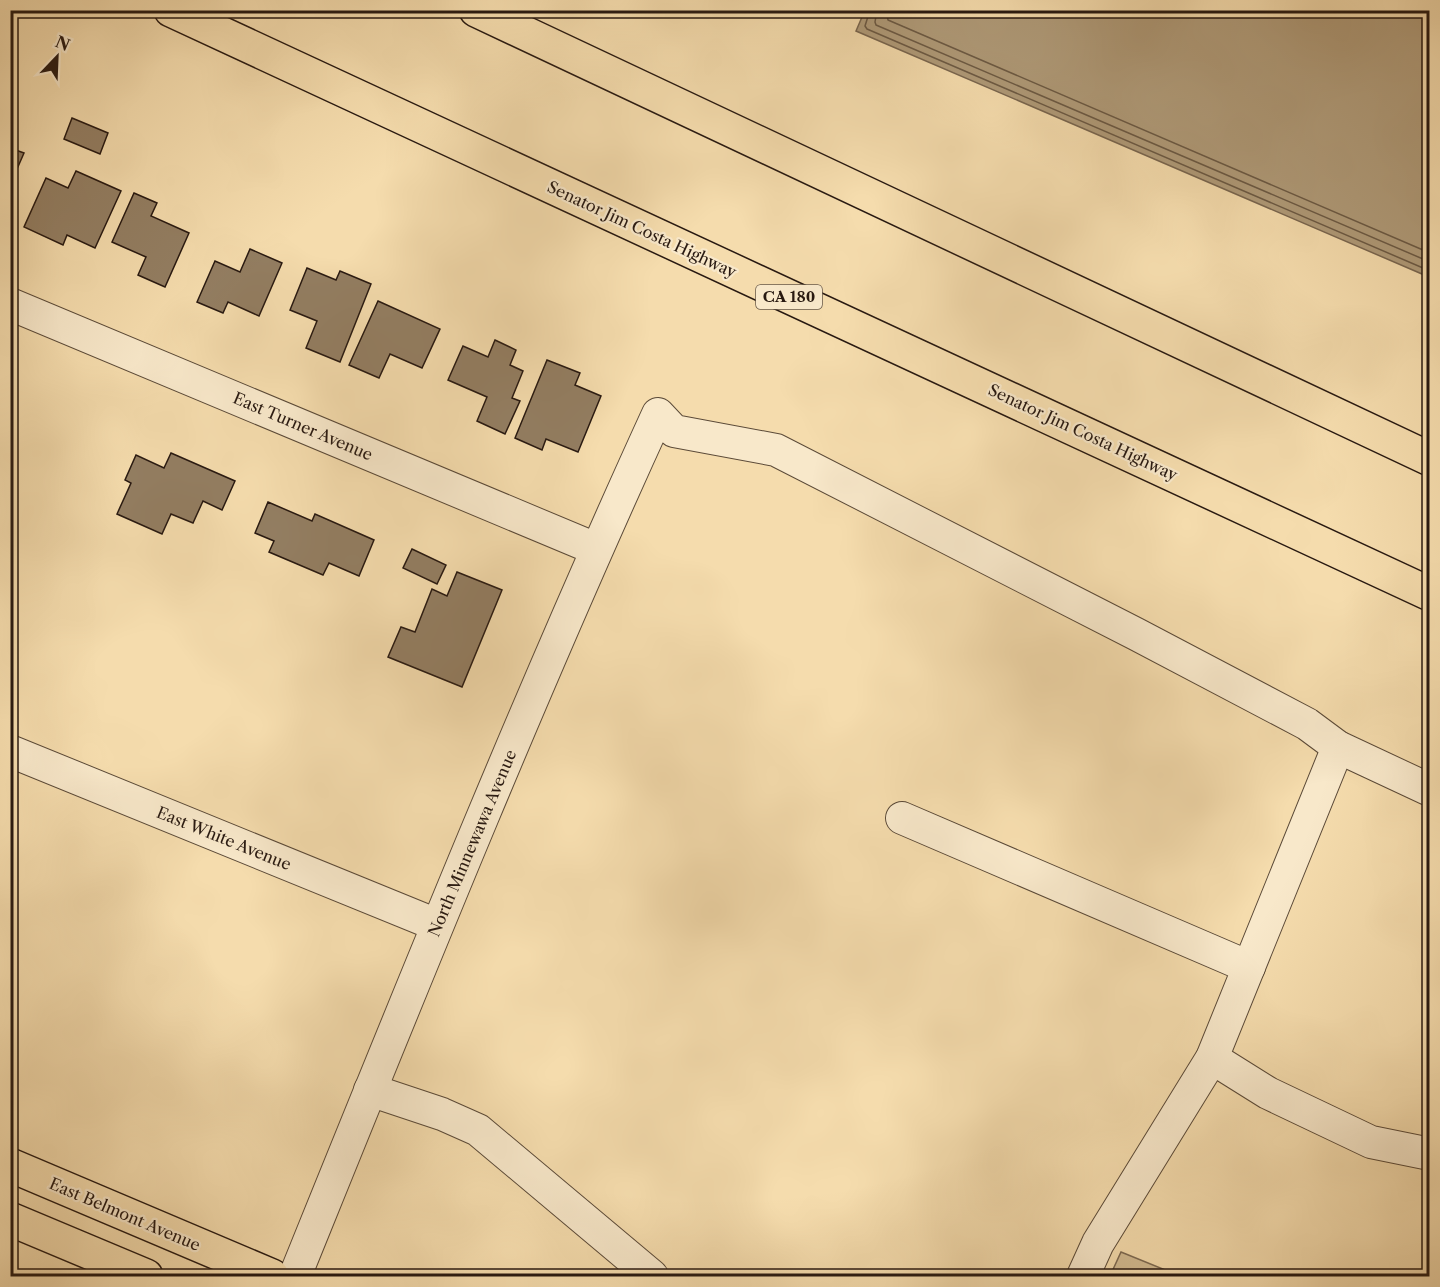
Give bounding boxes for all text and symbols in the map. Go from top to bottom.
north arrow [27,27,87,87]
text: N [53,31,73,55]
street label: Senator Jim Costa Highway [544,176,741,282]
road number: CA 180 [756,285,822,309]
street label: Senator Jim Costa Highway [985,379,1182,485]
street label: East Turner Avenue [230,388,376,464]
street label: North Minnewawa Avenue [423,746,521,940]
street label: East White Avenue [154,802,294,874]
street label: East Belmont Avenue [47,1173,204,1255]

